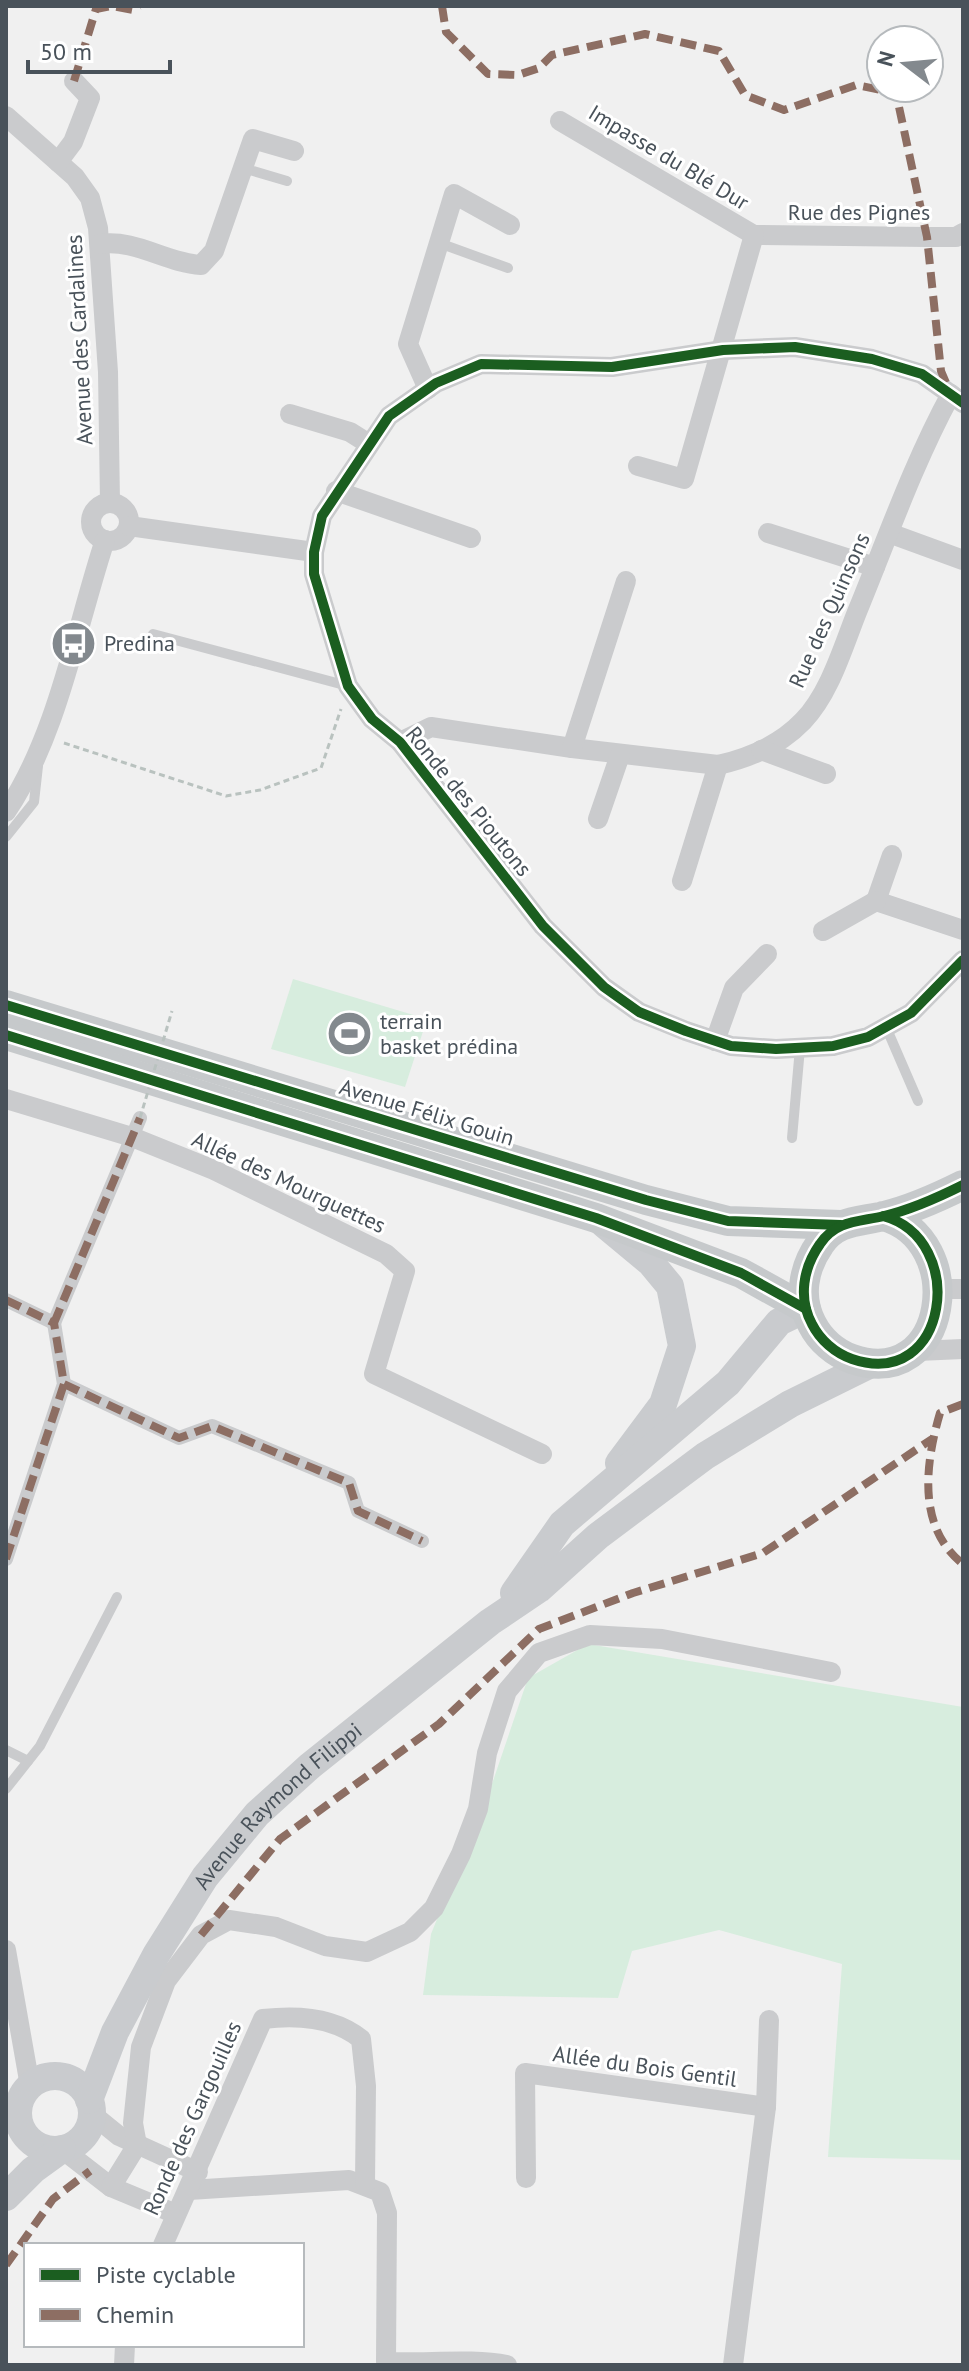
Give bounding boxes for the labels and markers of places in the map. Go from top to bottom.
bus stop icon: Predina [49,619,97,667]
place label: Predina [104,629,175,657]
place label: terrain basket prédina [380,1007,518,1060]
sports icon: terrain basket prédina [325,1010,373,1058]

